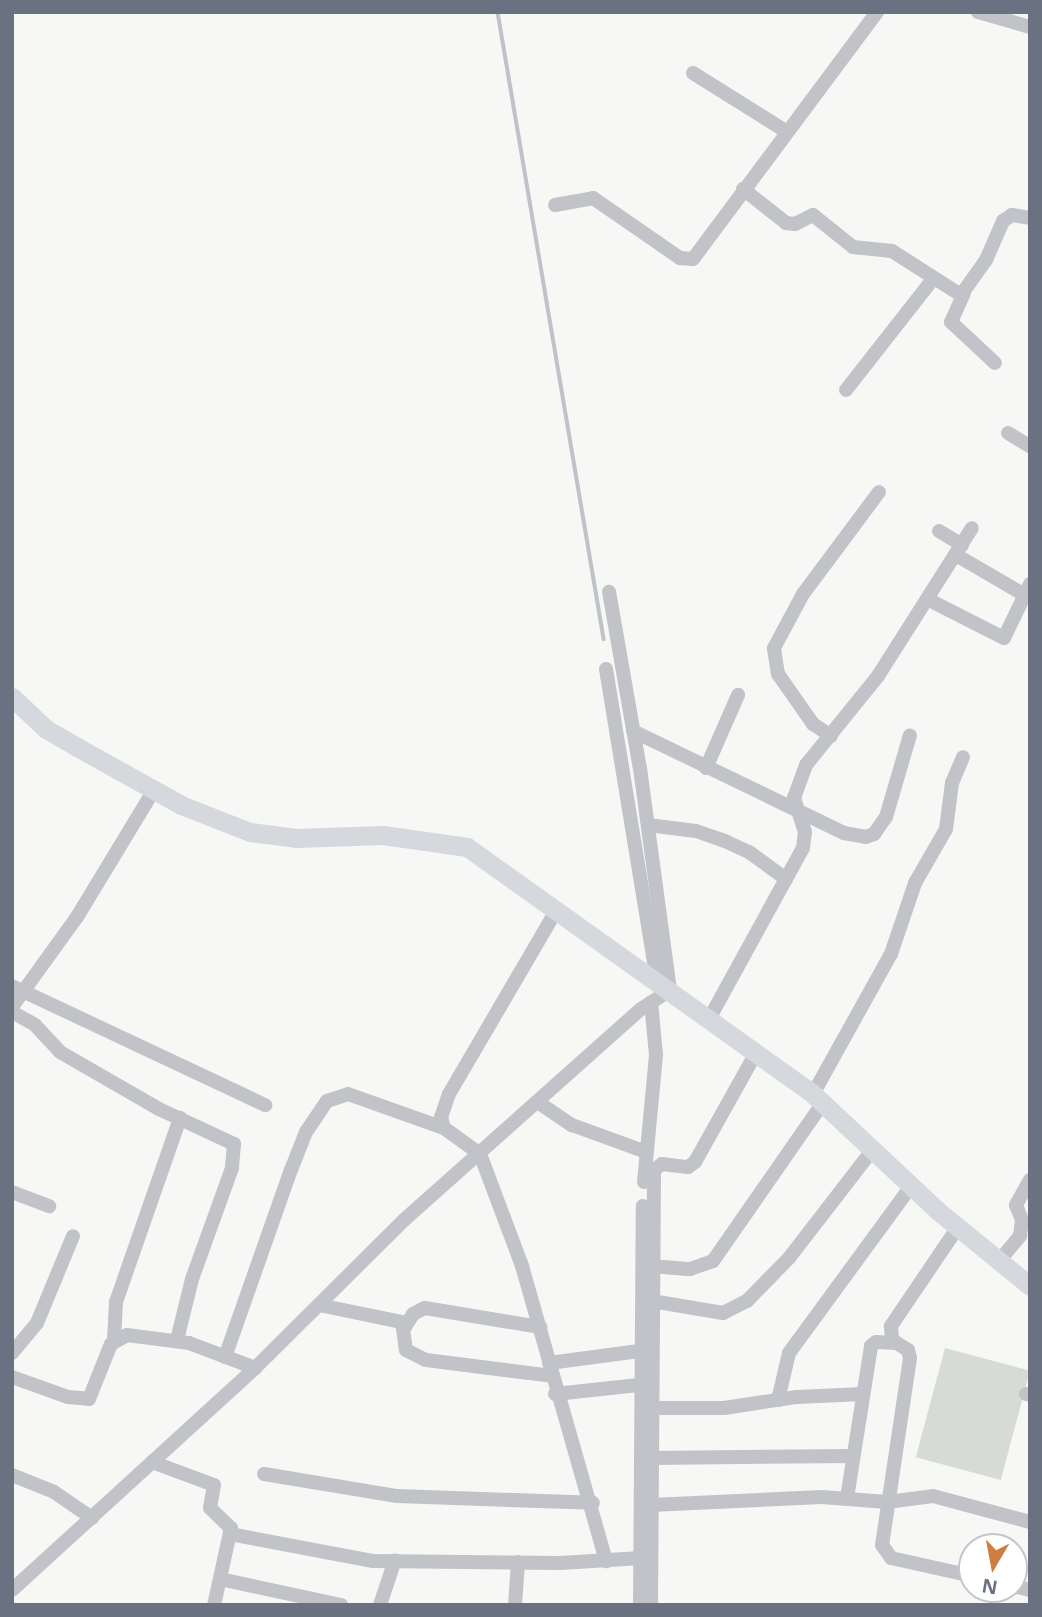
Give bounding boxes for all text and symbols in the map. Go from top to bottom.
north arrow [958,1533,1028,1603]
text: N [980,1573,1000,1601]

